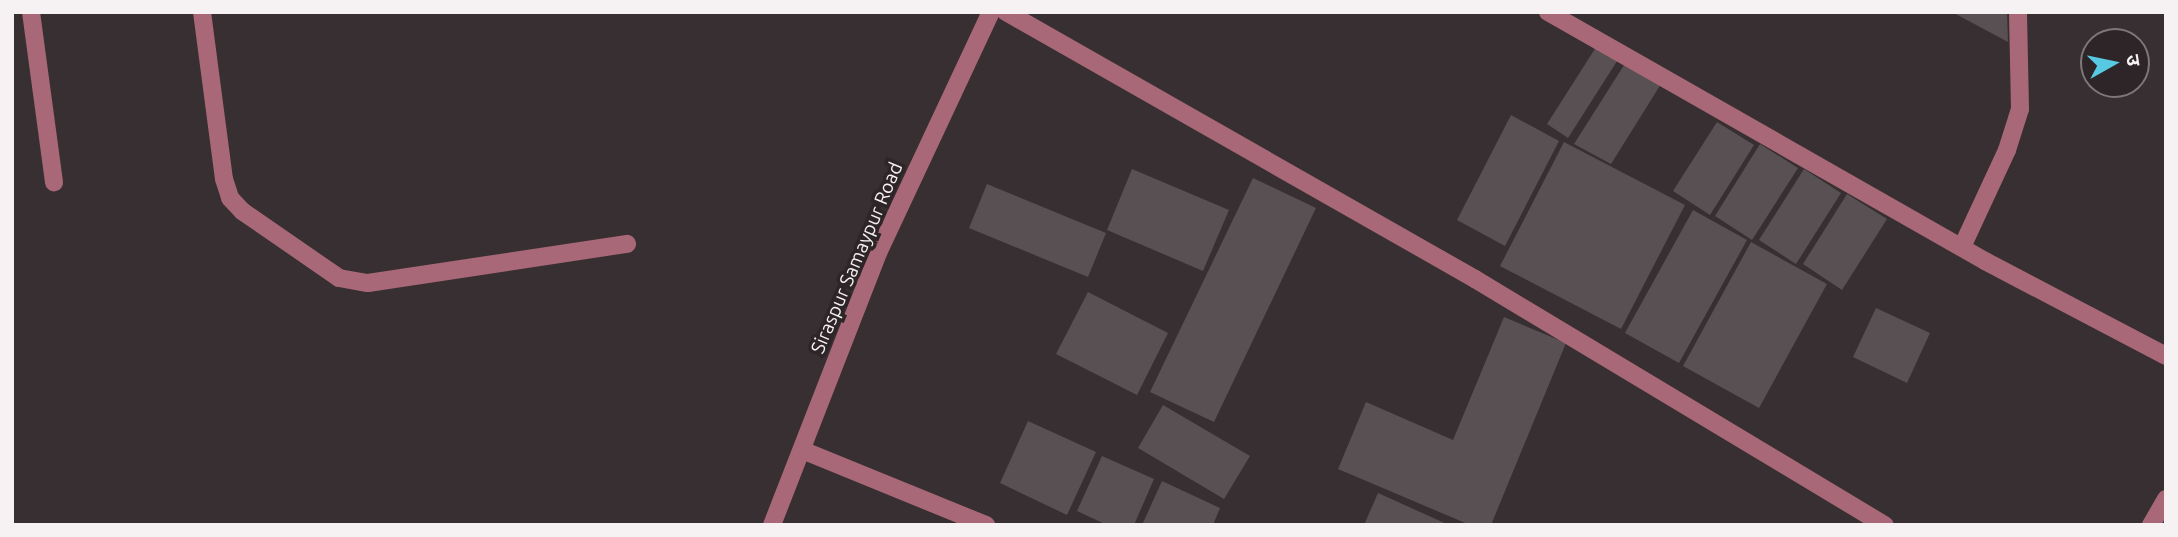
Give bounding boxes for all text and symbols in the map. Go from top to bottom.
north arrow [2080,28,2150,98]
text: उ [2122,53,2146,67]
street label: Siraspur Samaypur Road [806,159,908,357]

